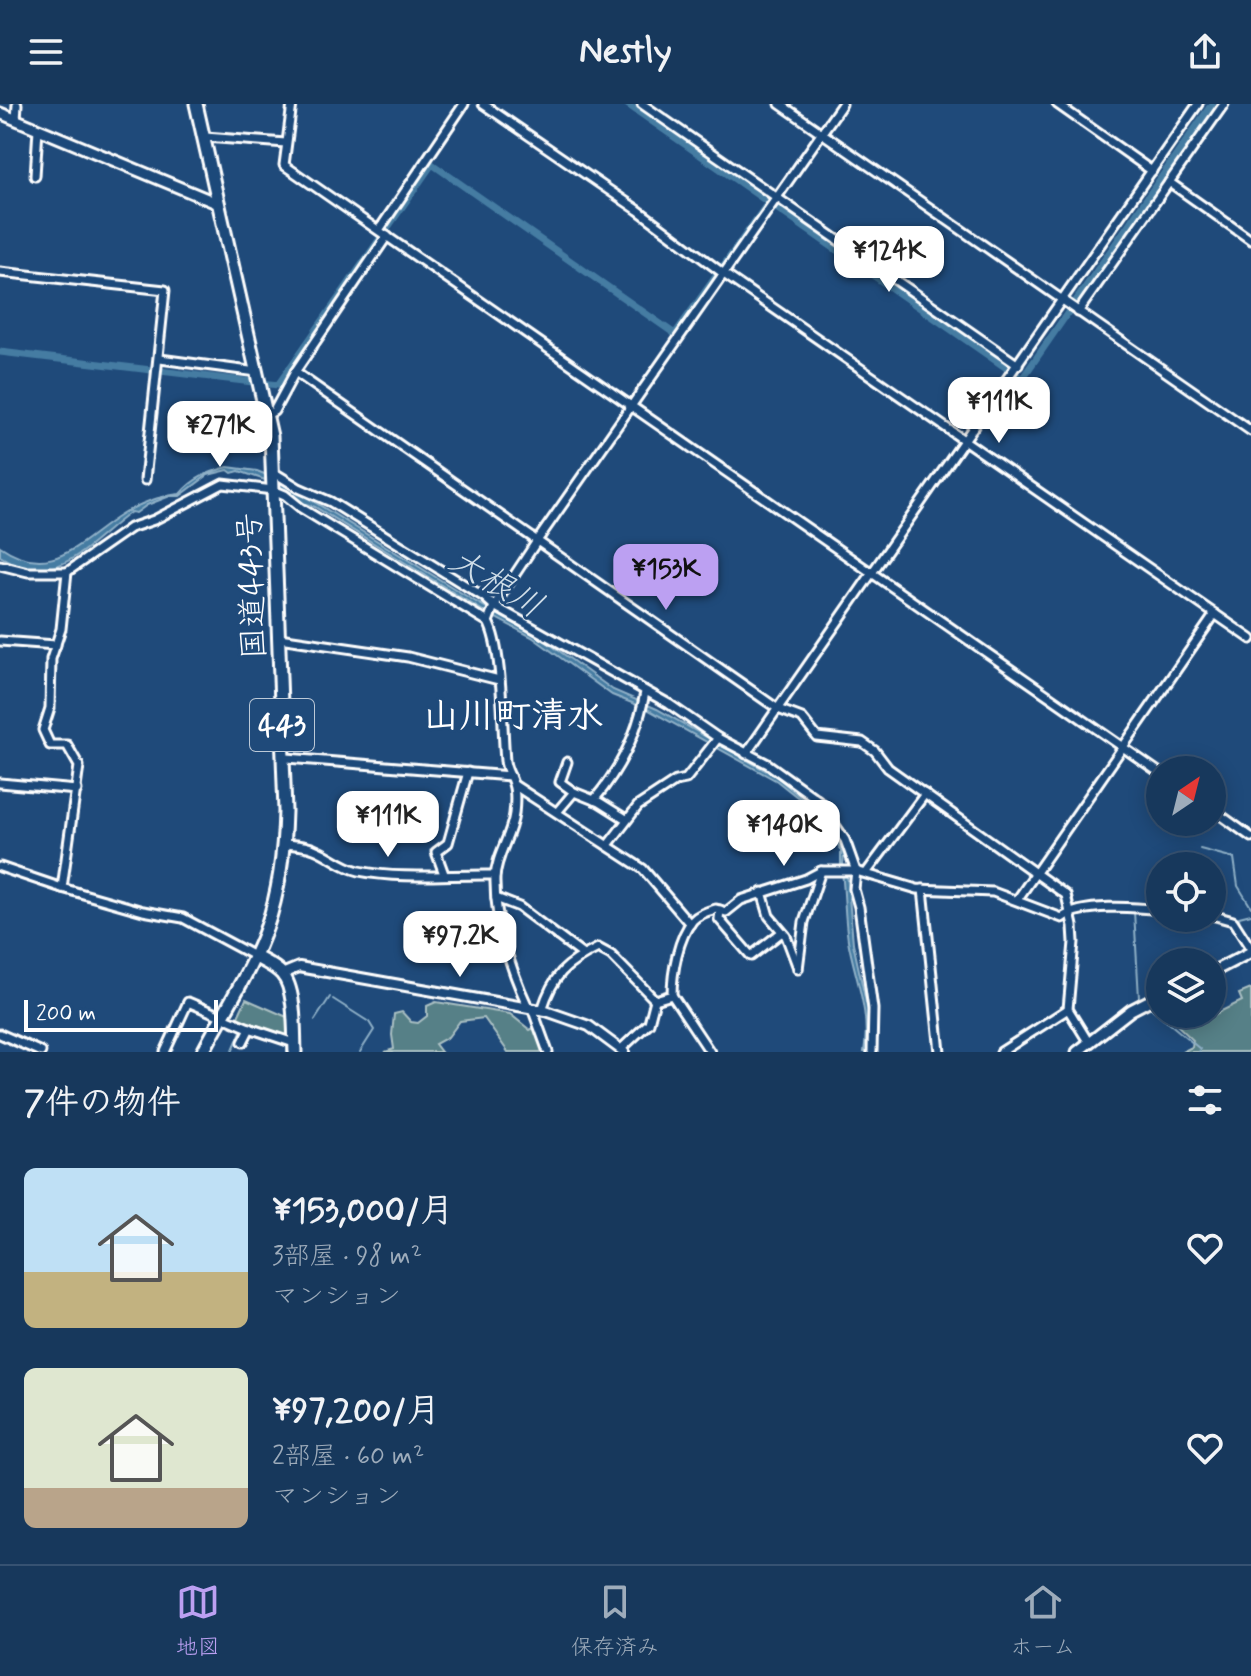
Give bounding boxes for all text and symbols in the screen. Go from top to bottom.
text: Nestly [579,29,672,76]
icon: menu [24,30,68,74]
icon: share [1183,30,1227,74]
pin: ¥124K [833,226,945,294]
text: ¥124K [852,235,926,269]
pin: ¥111K [943,377,1055,445]
text: ¥111K [966,386,1032,420]
pin: ¥271K [164,401,276,469]
text: ¥271K [185,410,255,444]
street label: 国道443号 [229,512,277,660]
water label: 大根川 [440,539,551,630]
pin: ¥153K [610,544,722,612]
text: ¥153K [631,553,701,587]
district label: 山川町清水 [423,694,603,741]
road number: 443 [250,699,314,751]
north arrow [1146,756,1226,836]
map controls [1146,756,1226,1028]
pin: ¥111K [332,791,444,859]
text: ¥111K [355,800,421,834]
pin: ¥140K [728,800,840,868]
text: ¥140K [746,809,822,843]
button: locate [1146,852,1226,932]
pin: ¥97.2K [395,911,525,979]
text: ¥97.2K [421,920,499,954]
button: layers [1146,948,1226,1028]
scale bar [24,996,218,1032]
text: 200 m [36,1000,96,1028]
icon: filters [1183,1078,1227,1122]
text: 7件の物件 [24,1081,181,1126]
text: ¥153,000/月 [272,1189,454,1234]
icon: home [88,1200,184,1296]
icon: heart [1183,1226,1227,1270]
text: 3部屋 · 98 m² [272,1240,422,1274]
text: マンション [272,1280,401,1314]
text: ¥97,200/月 [272,1389,440,1434]
icon: home [88,1400,184,1496]
icon: heart [1183,1426,1227,1470]
text: 2部屋 · 60 m² [272,1440,424,1474]
text: マンション [272,1480,401,1514]
tab: 地図 [176,1580,220,1662]
tab: 保存済み [571,1580,659,1662]
tab: ホーム [1010,1580,1075,1662]

